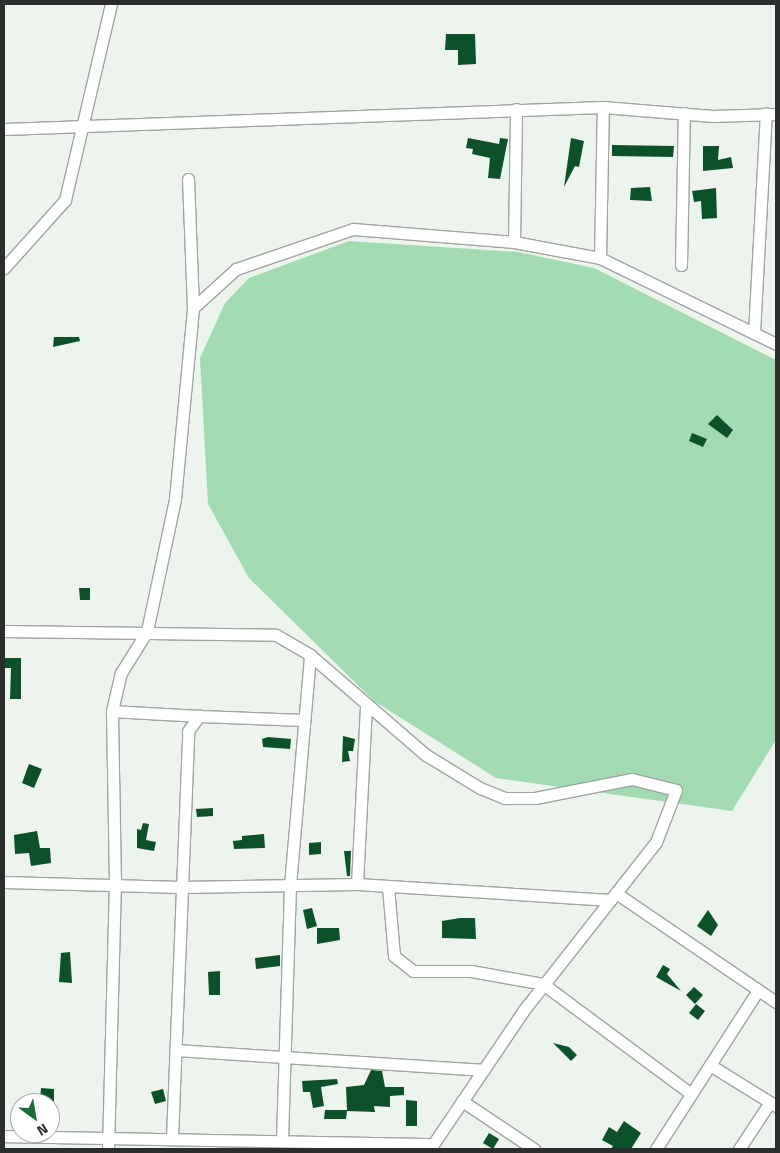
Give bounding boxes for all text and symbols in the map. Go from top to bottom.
north arrow [10,1093,60,1143]
text: N [33,1119,52,1142]

